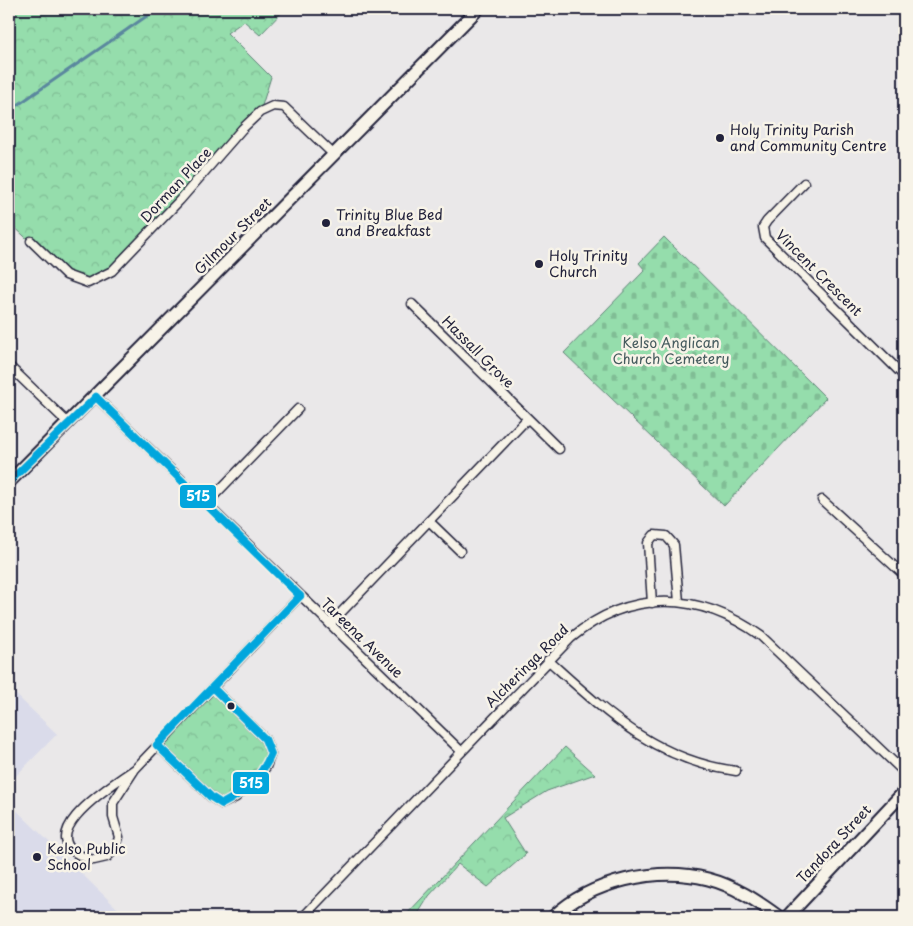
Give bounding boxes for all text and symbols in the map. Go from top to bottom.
place label: Holy Trinity Parish and Community Centre [730,119,887,156]
marker: Holy Trinity Parish and Community Centre [714,132,726,144]
street label: Dorman Place [135,142,216,227]
street label: Gilmour Street [189,192,276,279]
place label: Trinity Blue Bed and Breakfast [336,204,443,241]
marker: Trinity Blue Bed and Breakfast [320,217,332,229]
street label: Vincent Crescent [771,225,868,321]
place label: Holy Trinity Church [549,245,628,282]
marker: Holy Trinity Church [533,258,545,270]
street label: Hassall Grove [437,311,519,393]
park label: Kelso Anglican Church Cemetery [612,332,730,369]
line badge: 515 [179,484,217,509]
text: 515 [186,485,210,506]
street label: Tareena Avenue [316,593,408,683]
street label: Alcheringa Road [480,619,573,712]
unlabelled marker [226,701,236,711]
line badge: 515 [232,771,270,795]
text: 515 [239,772,263,793]
street label: Tandora Street [792,799,876,888]
place label: Kelso Public School [47,838,126,875]
marker: Kelso Public School [31,851,43,863]

